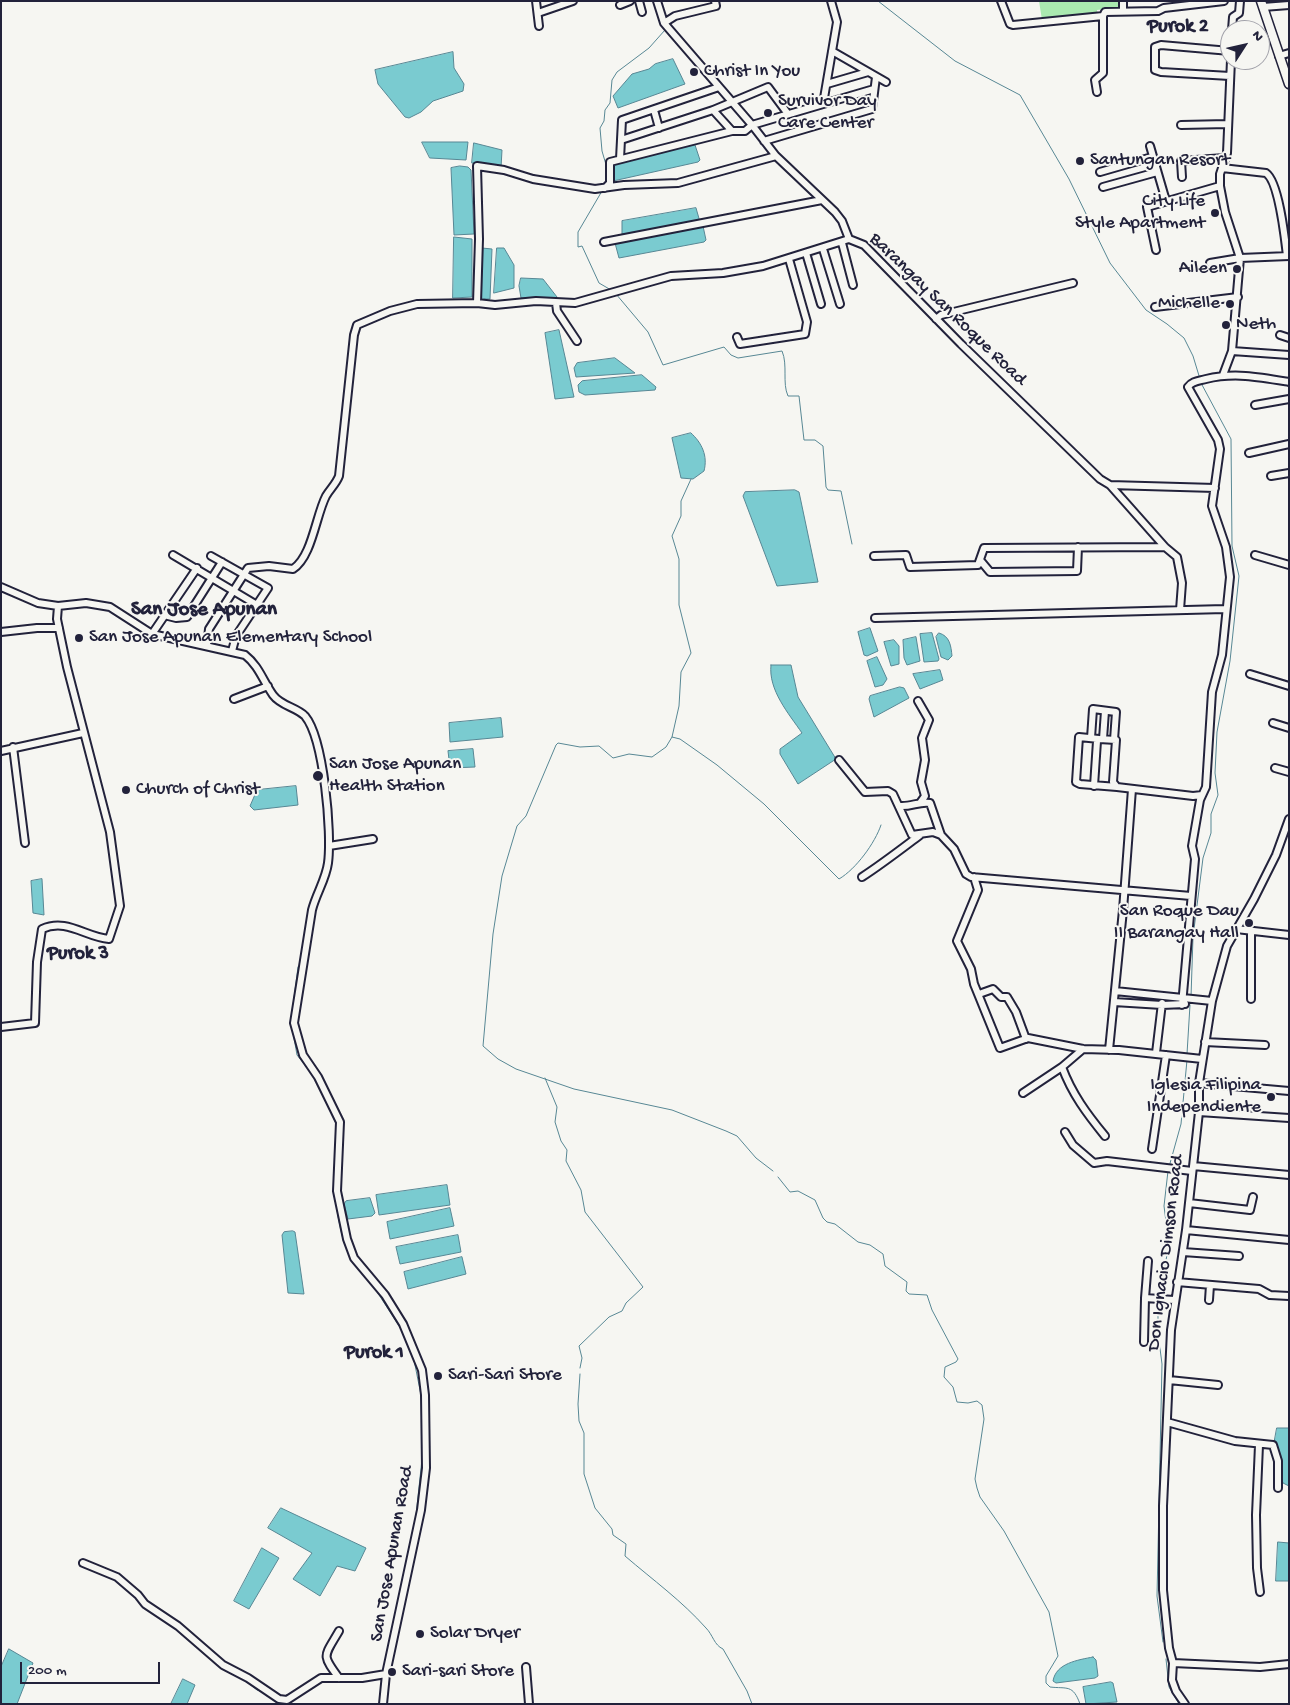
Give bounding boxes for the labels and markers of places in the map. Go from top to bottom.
place label: Christ In You [704,61,800,83]
marker: Christ In You [688,66,700,78]
place label: Survivor Day Care Center [778,91,877,135]
marker: Survivor Day Care Center [762,107,774,119]
place label: Santungan Resort [1090,150,1230,172]
marker: Santungan Resort [1074,155,1086,167]
place label: City Life Style Apartment [1075,191,1205,235]
marker: City Life Style Apartment [1209,207,1221,219]
place label: Aileen [1179,258,1227,280]
marker: Aileen [1231,263,1243,275]
place label: Michelle [1158,293,1220,315]
marker: Michelle [1224,298,1236,310]
place label: Neth [1236,314,1276,336]
marker: Neth [1220,319,1232,331]
place label: San Jose Apunan Elementary School [89,627,372,649]
marker: San Jose Apunan Elementary School [73,632,85,644]
place label: San Jose Apunan Health Station [329,754,461,798]
marker: San Jose Apunan Health Station [311,769,325,783]
place label: Church of Christ [136,779,260,801]
marker: Church of Christ [120,784,132,796]
place label: San Roque Dau II Barangay Hall [1114,901,1239,945]
marker: San Roque Dau II Barangay Hall [1243,917,1255,929]
place label: Iglesia Filipina Independiente [1147,1075,1261,1119]
marker: Iglesia Filipina Independiente [1265,1091,1277,1103]
place label: Sari-Sari Store [448,1365,562,1387]
marker: Sari-Sari Store [432,1370,444,1382]
place label: Solar Dryer [430,1623,520,1645]
marker: Solar Dryer [414,1628,426,1640]
place label: Sari-sari Store [402,1661,514,1683]
marker: Sari-sari Store [386,1666,398,1678]

